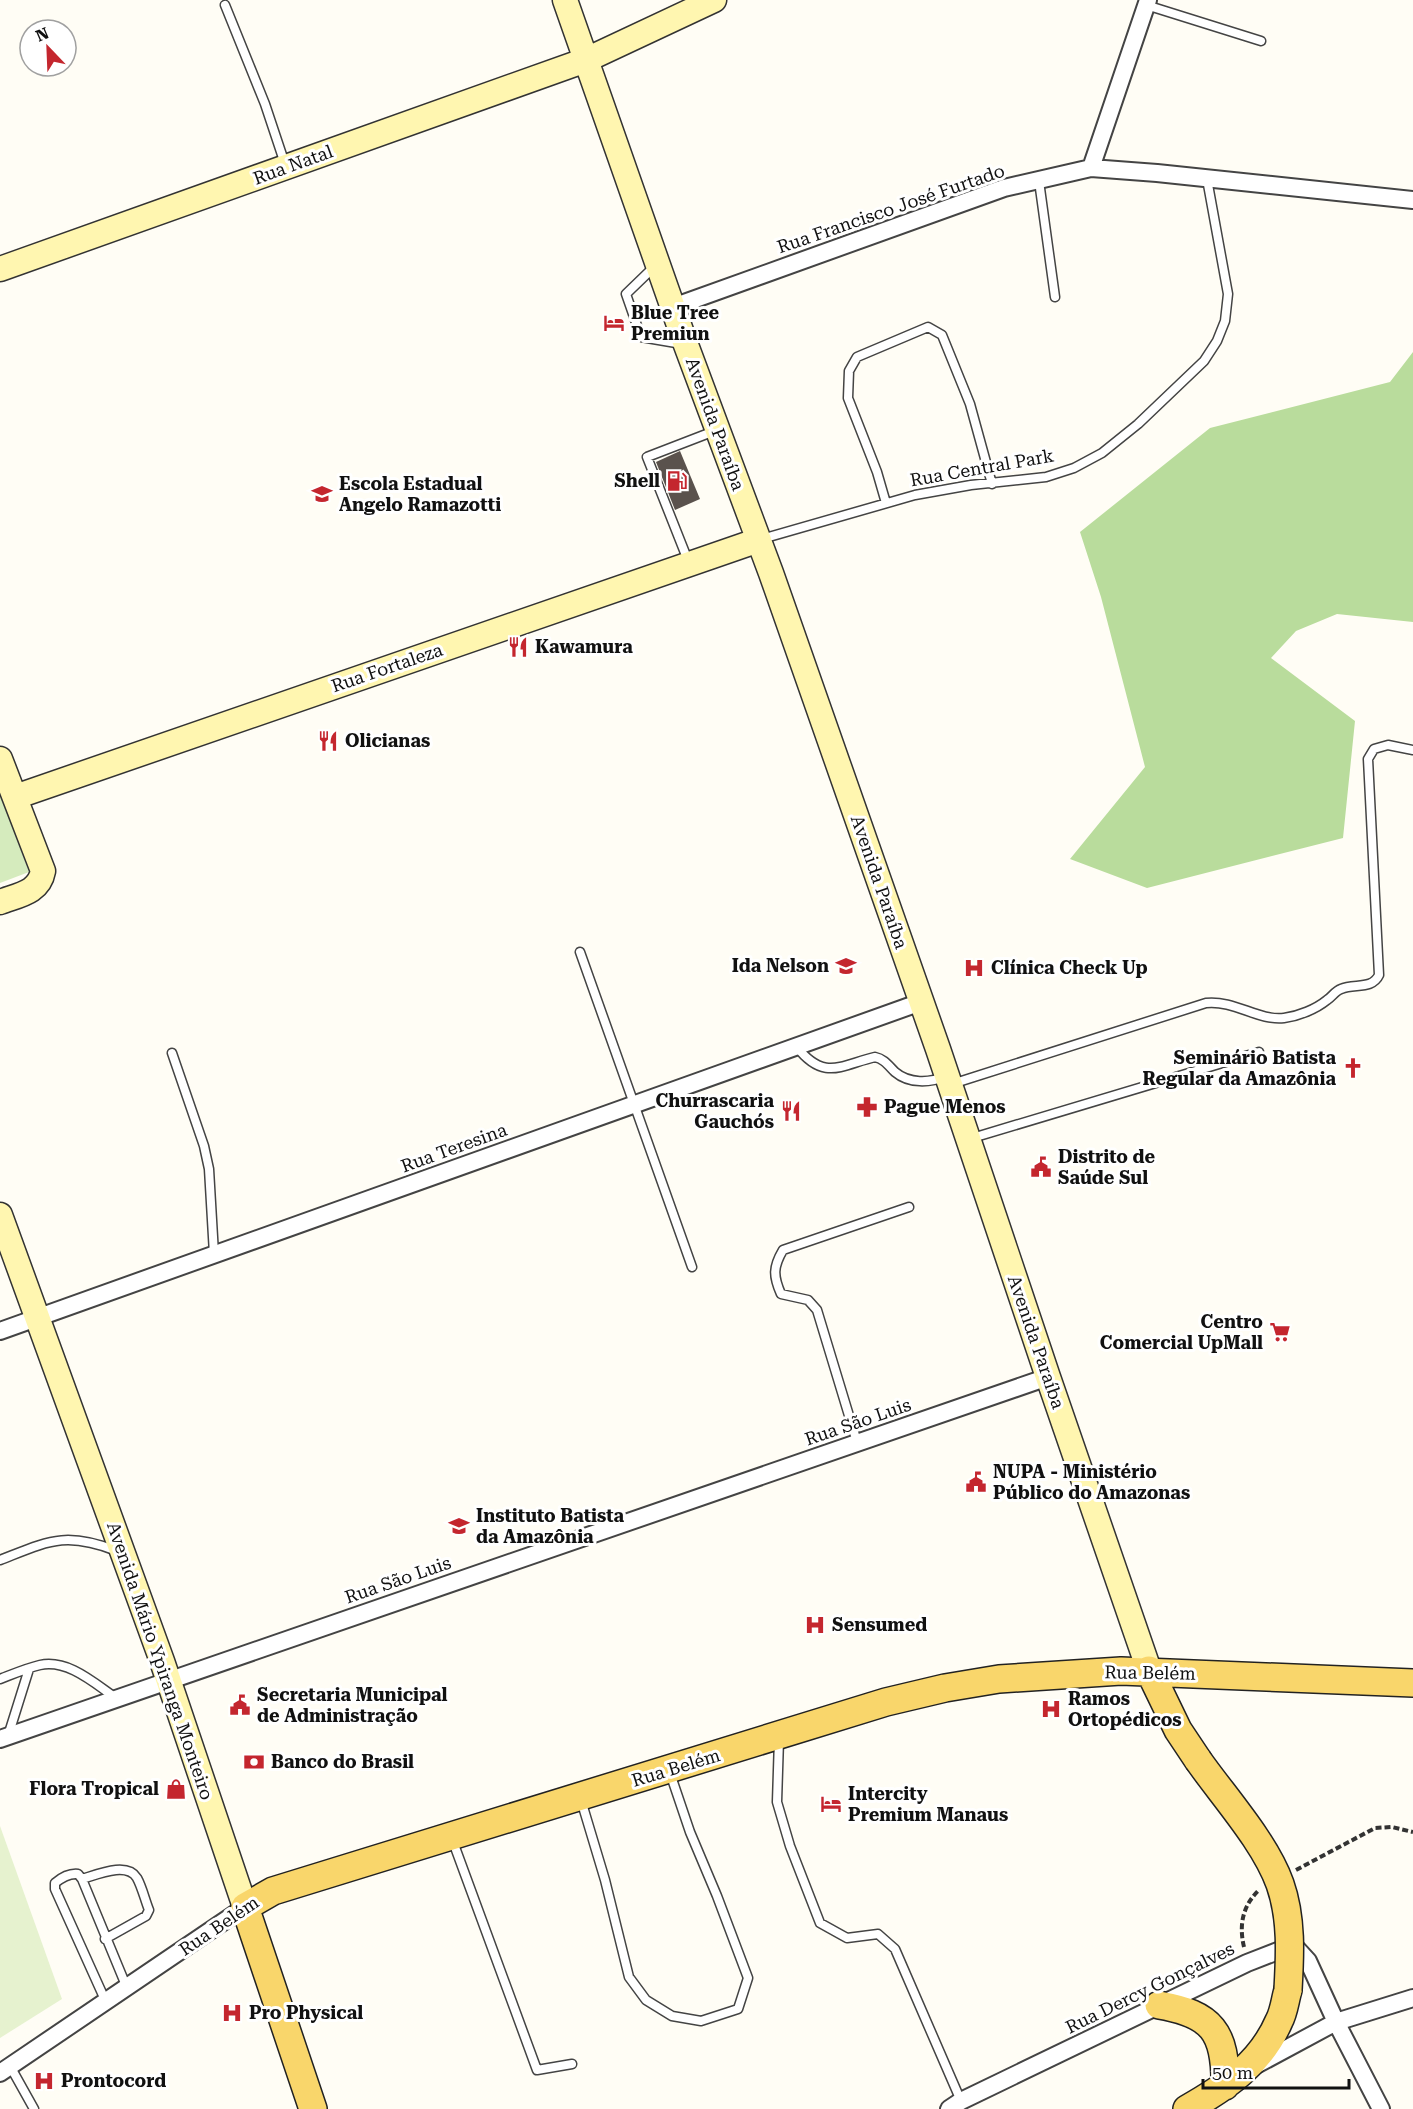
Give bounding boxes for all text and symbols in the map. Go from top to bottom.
north arrow [18,18,78,78]
text: N [33,23,52,46]
street label: Rua Natal [250,140,336,189]
street label: Rua Francisco José Furtado [774,160,1007,257]
place label: Blue Tree Premiun [631,302,720,344]
hotel icon: Blue Tree Premiun [602,311,626,335]
street label: Avenida Paraíba [682,354,749,493]
street label: Rua Central Park [908,445,1055,490]
fuel station icon: Shell [665,469,689,493]
place label: Shell [614,470,660,491]
place label: Escola Estadual Angelo Ramazotti [339,473,501,515]
school or university icon: Escola Estadual Angelo Ramazotti [310,482,334,506]
restaurant icon: Kawamura [506,635,530,659]
place label: Kawamura [535,636,633,657]
street label: Rua Fortaleza [328,639,445,696]
restaurant icon: Olicianas [316,729,340,753]
place label: Olicianas [345,730,430,751]
street label: Avenida Paraíba [847,812,912,952]
school or university icon: Ida Nelson [834,954,858,978]
place label: Ida Nelson [732,955,829,976]
hospital icon: Clínica Check Up [962,956,986,980]
place label: Clínica Check Up [991,957,1148,978]
place label: Seminário Batista Regular da Amazônia [1142,1047,1336,1089]
church icon: Seminário Batista Regular da Amazônia [1341,1056,1365,1080]
place label: Churrascaria Gaucho´s [656,1090,774,1132]
pharmacy icon: Pague Menos [855,1095,879,1119]
place label: Pague Menos [884,1096,1006,1117]
restaurant icon: Churrascaria Gaucho´s [779,1099,803,1123]
street label: Rua Teresina [398,1119,510,1176]
place label: Distrito de Saúde Sul [1058,1146,1155,1188]
public building icon: Distrito de Saúde Sul [1029,1155,1053,1179]
street label: Avenida Paraíba [1004,1272,1069,1412]
place label: Centro Comercial UpMall [1100,1311,1263,1353]
supermarket icon: Centro Comercial UpMall [1268,1320,1292,1344]
street label: Rua São Luis [802,1394,914,1450]
place label: NUPA - Ministério Público do Amazonas [993,1461,1190,1503]
public building icon: NUPA - Ministério Público do Amazonas [964,1470,988,1494]
place label: Instituto Batista da Amazônia [476,1505,625,1547]
school or university icon: Instituto Batista da Amazônia [447,1514,471,1538]
street label: Avenida Mário Ypiranga Monteiro [103,1519,218,1803]
street label: Rua São Luis [342,1552,454,1608]
hospital icon: Sensumed [803,1613,827,1637]
place label: Sensumed [832,1614,927,1635]
street label: Rua Belém [1104,1661,1196,1684]
place label: Secretaria Municipal de Administração [257,1684,448,1726]
place label: Ramos Ortopédicos [1068,1688,1182,1730]
public building icon: Secretaria Municipal de Administração [228,1693,252,1717]
hospital icon: Ramos Ortopédicos [1039,1697,1063,1721]
street label: Rua Belém [629,1744,723,1791]
bank icon: Banco do Brasil [242,1750,266,1774]
place label: Banco do Brasil [271,1751,414,1772]
shop icon: Flora Tropical [164,1777,188,1801]
place label: Flora Tropical [29,1778,159,1799]
place label: Intercity Premium Manaus [848,1783,1008,1825]
hotel icon: Intercity Premium Manaus [819,1792,843,1816]
street label: Rua Belém [175,1891,262,1960]
street label: Rua Dercy Gonçalves [1062,1938,1238,2038]
hospital icon: Pro Physical [220,2001,244,2025]
place label: Pro Physical [249,2002,363,2023]
scale bar [1203,2052,1348,2090]
text: 50 m [1212,2062,1253,2083]
hospital icon: Prontocord [32,2069,56,2093]
place label: Prontocord [61,2070,166,2091]

